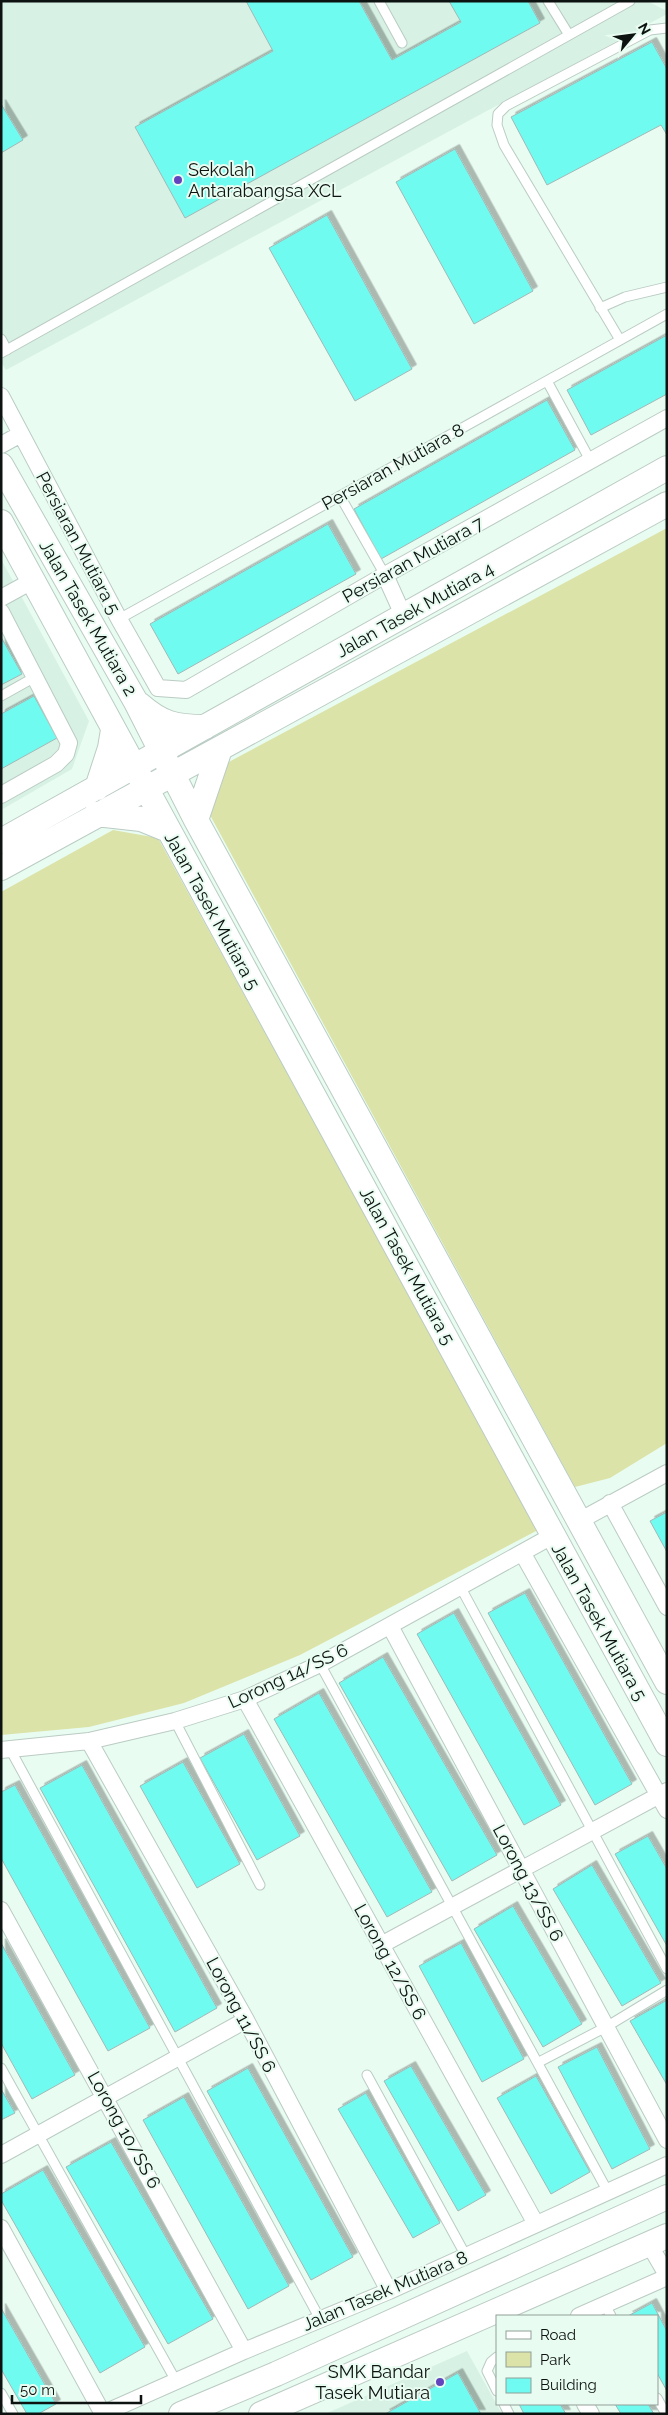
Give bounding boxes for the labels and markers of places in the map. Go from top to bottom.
place label: Sekolah Antarabangsa XCL [188,159,342,201]
marker: Sekolah Antarabangsa XCL [172,174,184,186]
place label: SMK Bandar Tasek Mutiara [315,2361,431,2403]
marker: SMK Bandar Tasek Mutiara [434,2376,446,2388]

